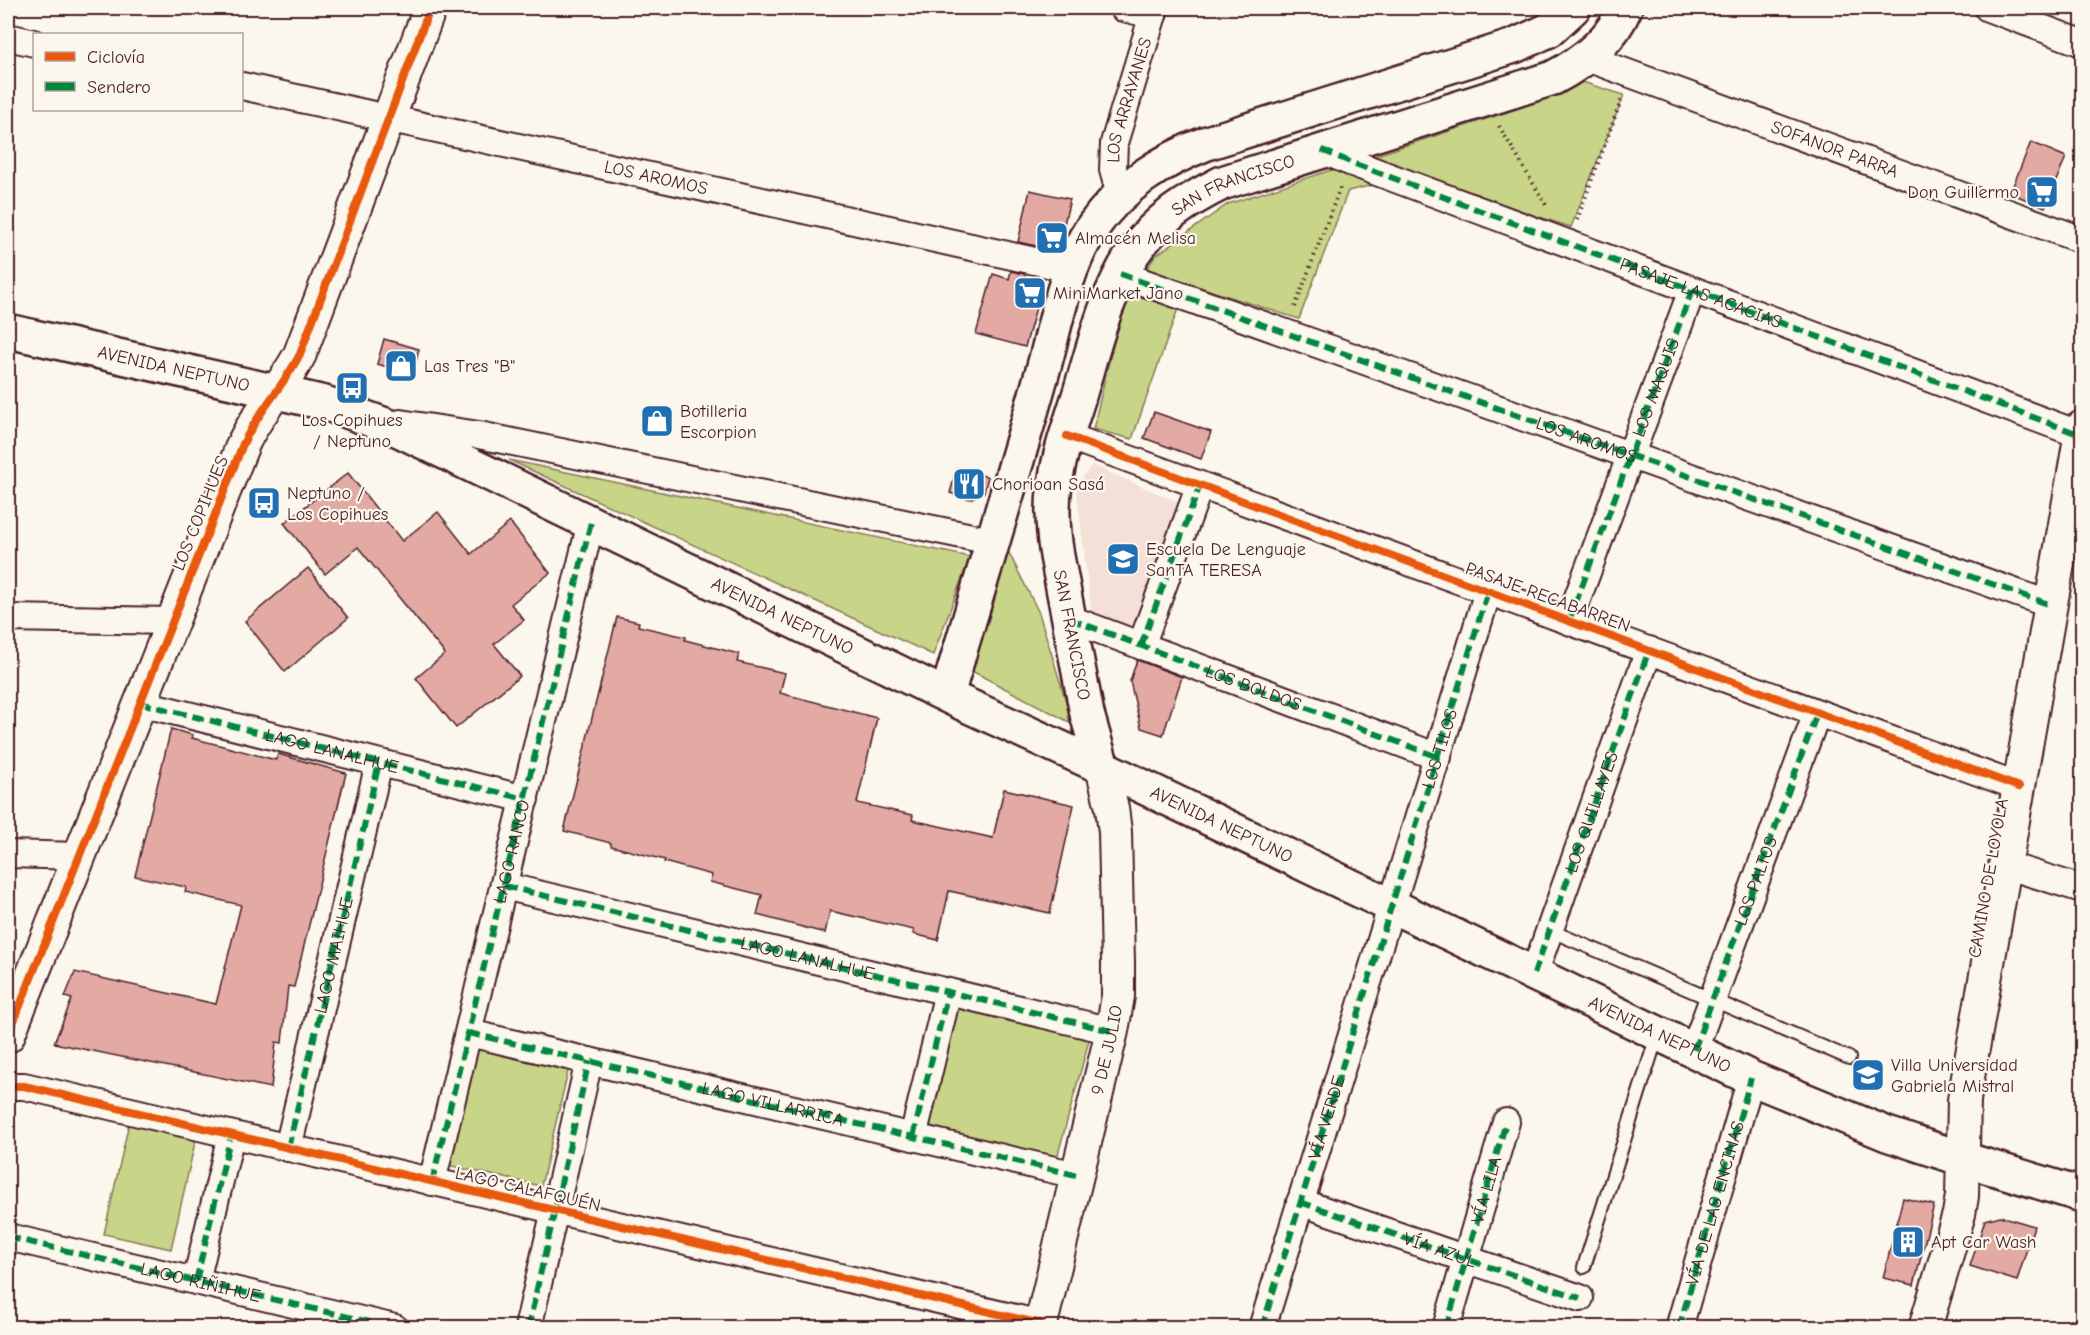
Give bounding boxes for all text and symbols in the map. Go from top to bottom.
legend [33,33,243,111]
street label: LOS ARRAYANES [1103,35,1156,163]
text: Ciclovía [87,47,145,68]
text: Sendero [87,77,151,98]
street label: SOFANOR PARRA [1768,117,1901,183]
street label: SAN FRANCISCO [1168,151,1298,221]
street label: LOS AROMOS [602,156,710,199]
supermarket icon: Don Guillermo [2024,174,2060,210]
place label: Don Guillermo [1908,182,2019,203]
supermarket icon: Almacén Melisa [1034,220,1070,256]
place label: Almacén Melisa [1075,228,1196,249]
street label: PASAJE LAS ACACIAS [1617,254,1785,333]
supermarket icon: MiniMarket Jano [1012,275,1048,311]
place label: MiniMarket Jano [1053,283,1183,304]
street label: LOS MAQUIS [1628,335,1684,440]
street label: AVENIDA NEPTUNO [96,342,252,397]
shop icon: Las Tres "B" [383,348,419,384]
place label: Las Tres "B" [424,356,515,377]
bus stop icon: Los Copihues / Neptuno [334,370,370,406]
place label: Botilleria Escorpion [680,401,757,443]
shop icon: Botilleria Escorpion [639,403,675,439]
place label: Los Copihues / Neptuno [301,410,403,452]
street label: LOS AROMOS [1533,413,1639,468]
street label: LOS COPIHUES [168,453,233,574]
restaurant icon: Chorioan Sasá [951,466,987,502]
place label: Chorioan Sasá [992,474,1104,495]
place label: Neptuno / Los Copihues [287,483,388,525]
bus stop icon: Neptuno / Los Copihues [246,485,282,521]
place label: Escuela De Lenguaje SanTA TERESA [1146,539,1306,581]
school or university icon: Escuela De Lenguaje SanTA TERESA [1105,541,1141,577]
street label: PASAJE RECABARREN [1462,558,1633,637]
street label: SAN FRANCISCO [1049,568,1094,702]
street label: AVENIDA NEPTUNO [708,573,857,660]
street label: LOS BOLDOS [1203,661,1304,716]
street label: LOS TILOS [1418,706,1462,791]
street label: LAGO LANALHUE [263,725,401,778]
street label: LOS QUILLAYES [1561,749,1623,875]
street label: AVENIDA NEPTUNO [1147,782,1296,868]
street label: CAMINO DE LOYOLA [1964,797,2013,959]
street label: LAGO RANCO [490,798,535,905]
street label: LOS PALTOS [1730,834,1782,928]
street label: LAGO MAIHUE [310,895,358,1016]
street label: LAGO LANALHUE [738,933,877,985]
street label: AVENIDA NEPTUNO [1585,992,1734,1078]
street label: 9 DE JULIO [1087,1004,1127,1097]
place label: Villa Universidad Gabriela Mistral [1891,1055,2018,1097]
school or university icon: Villa Universidad Gabriela Mistral [1850,1057,1886,1093]
street label: VÍA VERDE [1304,1073,1350,1162]
street label: LAGO VILLARRICA [700,1078,845,1131]
street label: VÍA DE LAS ENCINAS [1682,1119,1749,1288]
street label: VÍA LILA [1467,1154,1506,1226]
street label: LAGO CALAFQUÉN [453,1162,603,1216]
building icon: Apt Car Wash [1890,1224,1926,1260]
street label: VÍA AZUL [1401,1228,1479,1273]
place label: Apt Car Wash [1931,1232,2036,1253]
street label: LAGO RIÑIHUE [138,1259,263,1307]

